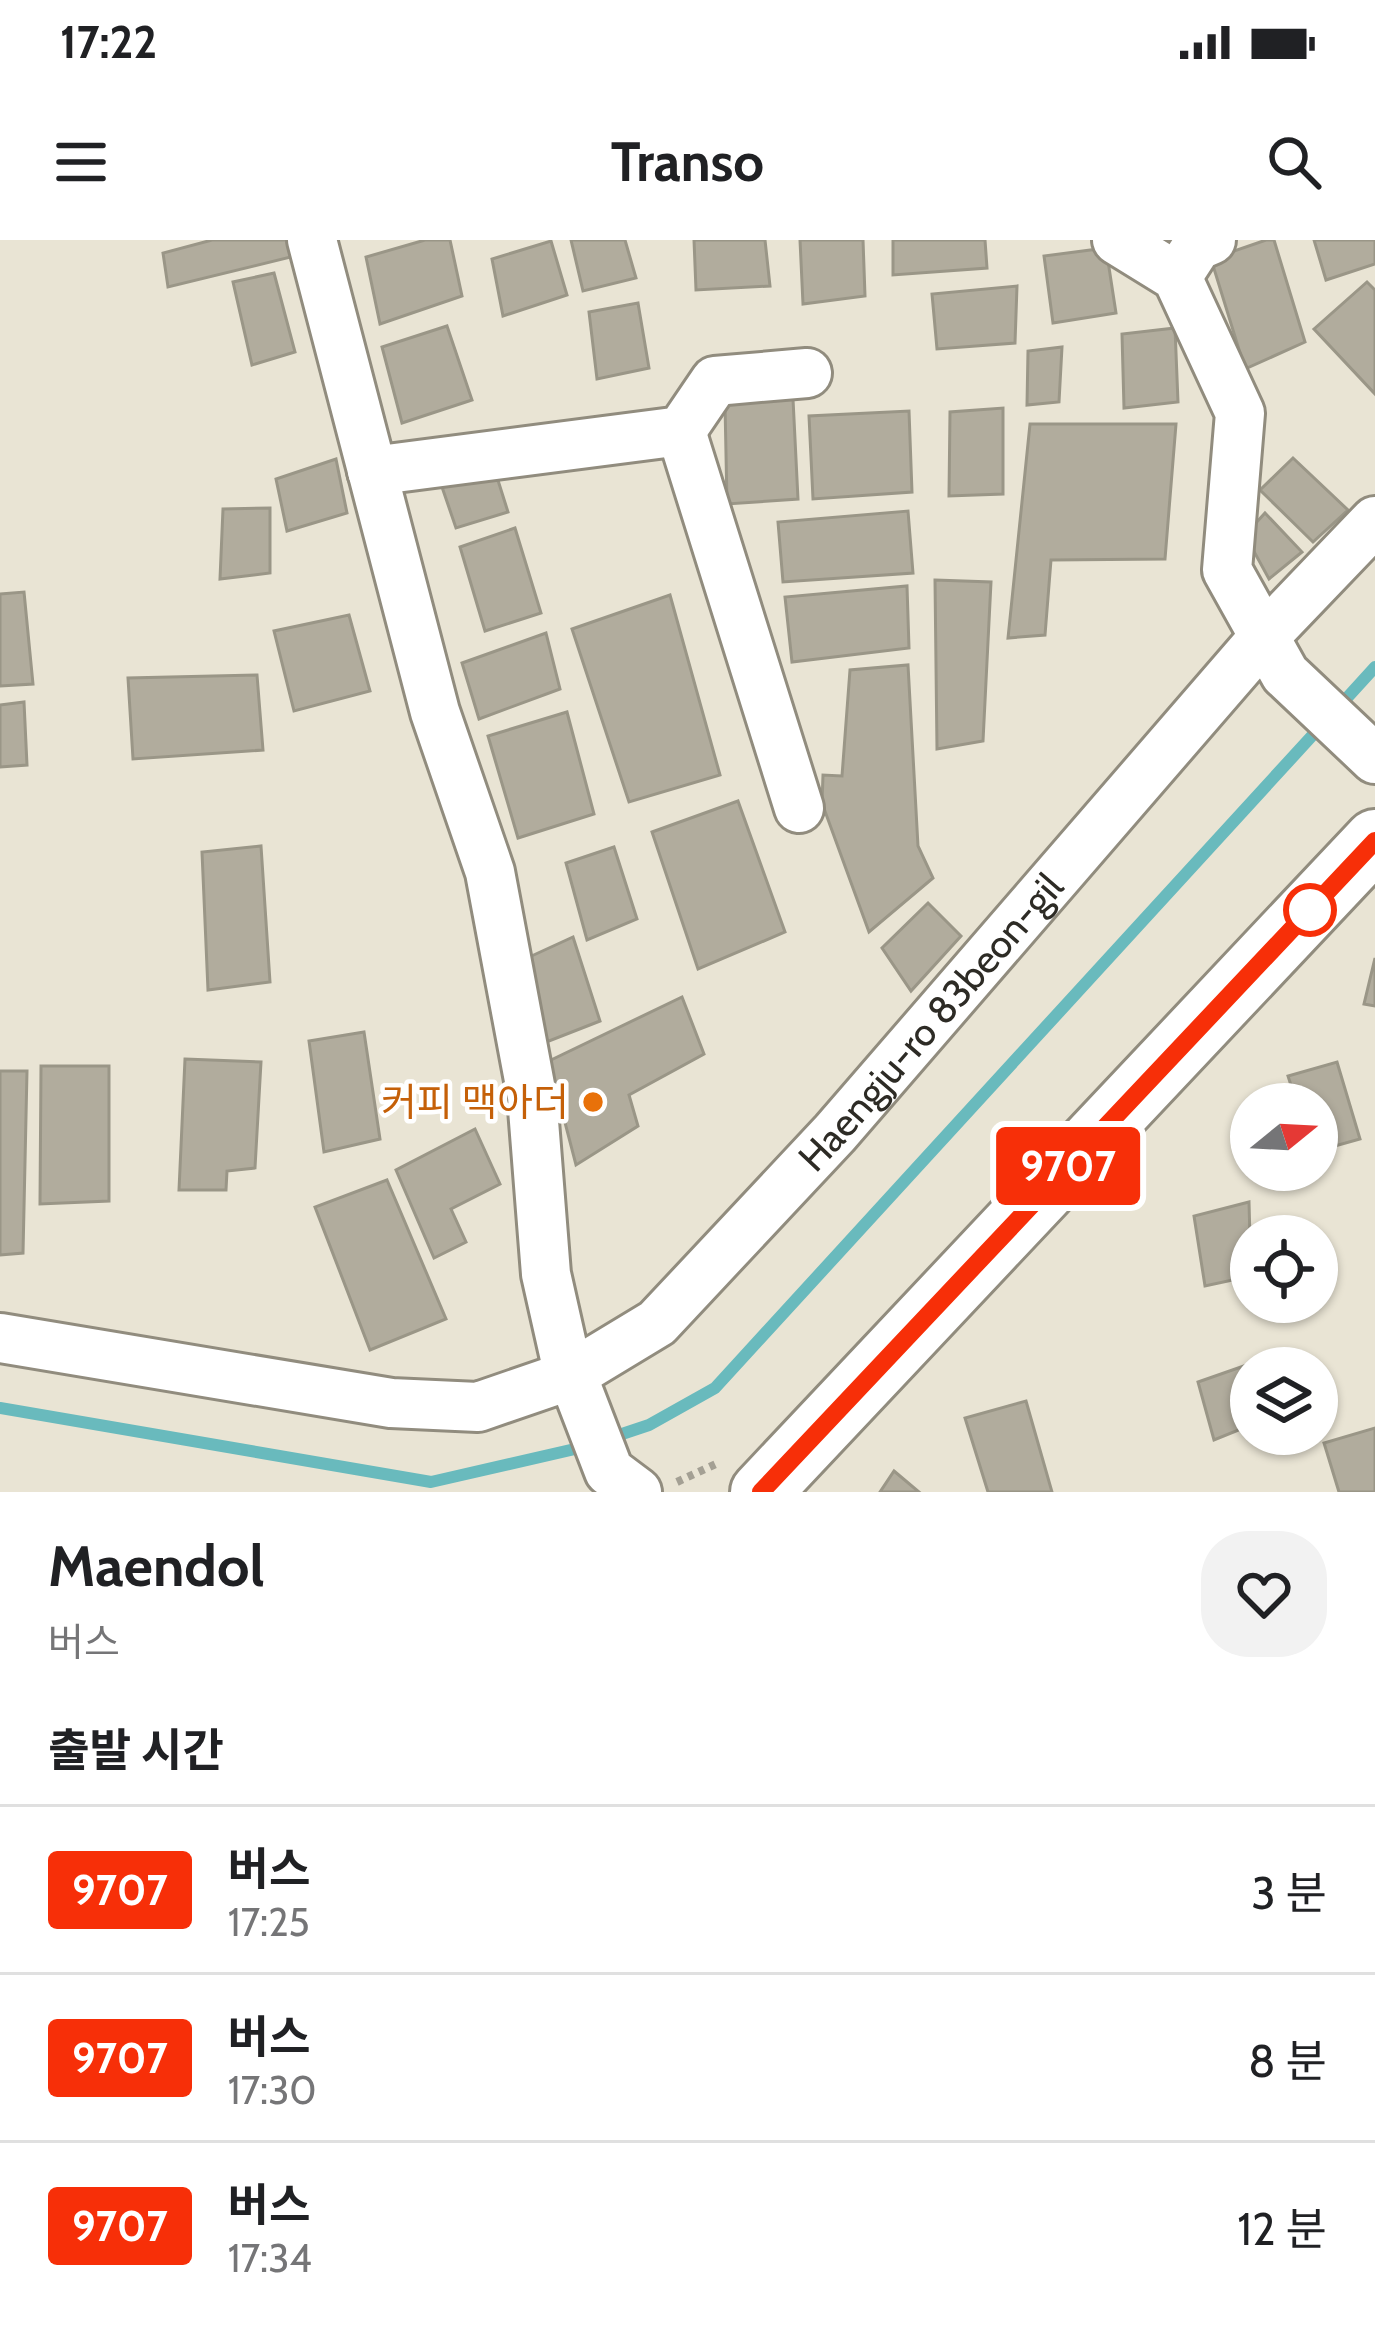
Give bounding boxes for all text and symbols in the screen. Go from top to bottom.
text: 17:22 [60,15,157,69]
icon: menu [48,129,114,195]
text: Transo [611,129,764,195]
icon: search [1261,129,1327,195]
street label: Haengju-ro 83beon-gil [788,863,1073,1181]
unlabelled marker [1285,885,1335,935]
place label: 커피 맥아더 [381,1078,569,1126]
north arrow [1230,1083,1338,1191]
map controls [1230,1083,1338,1455]
marker: 커피 맥아더 [580,1089,606,1115]
line badge: 9707 [984,1127,1152,1205]
text: 9707 [1020,1140,1116,1192]
button: locate [1230,1215,1338,1323]
button: layers [1230,1347,1338,1455]
text: Maendol [48,1531,264,1600]
button: heart [1201,1531,1327,1657]
text: 버스 [48,1618,120,1666]
text: 출발 시간 [48,1723,224,1777]
text: 버스 [228,1842,311,1896]
text: 9707 [72,1864,168,1916]
text: 3 분 [1251,1866,1327,1920]
text: 17:25 [228,1898,310,1946]
text: 버스 [228,2010,311,2064]
text: 9707 [72,2032,168,2084]
text: 8 분 [1248,2034,1327,2088]
text: 17:30 [228,2066,316,2114]
text: 버스 [228,2178,311,2232]
text: 9707 [72,2200,168,2252]
text: 12 분 [1237,2202,1327,2256]
text: 17:34 [228,2234,312,2282]

